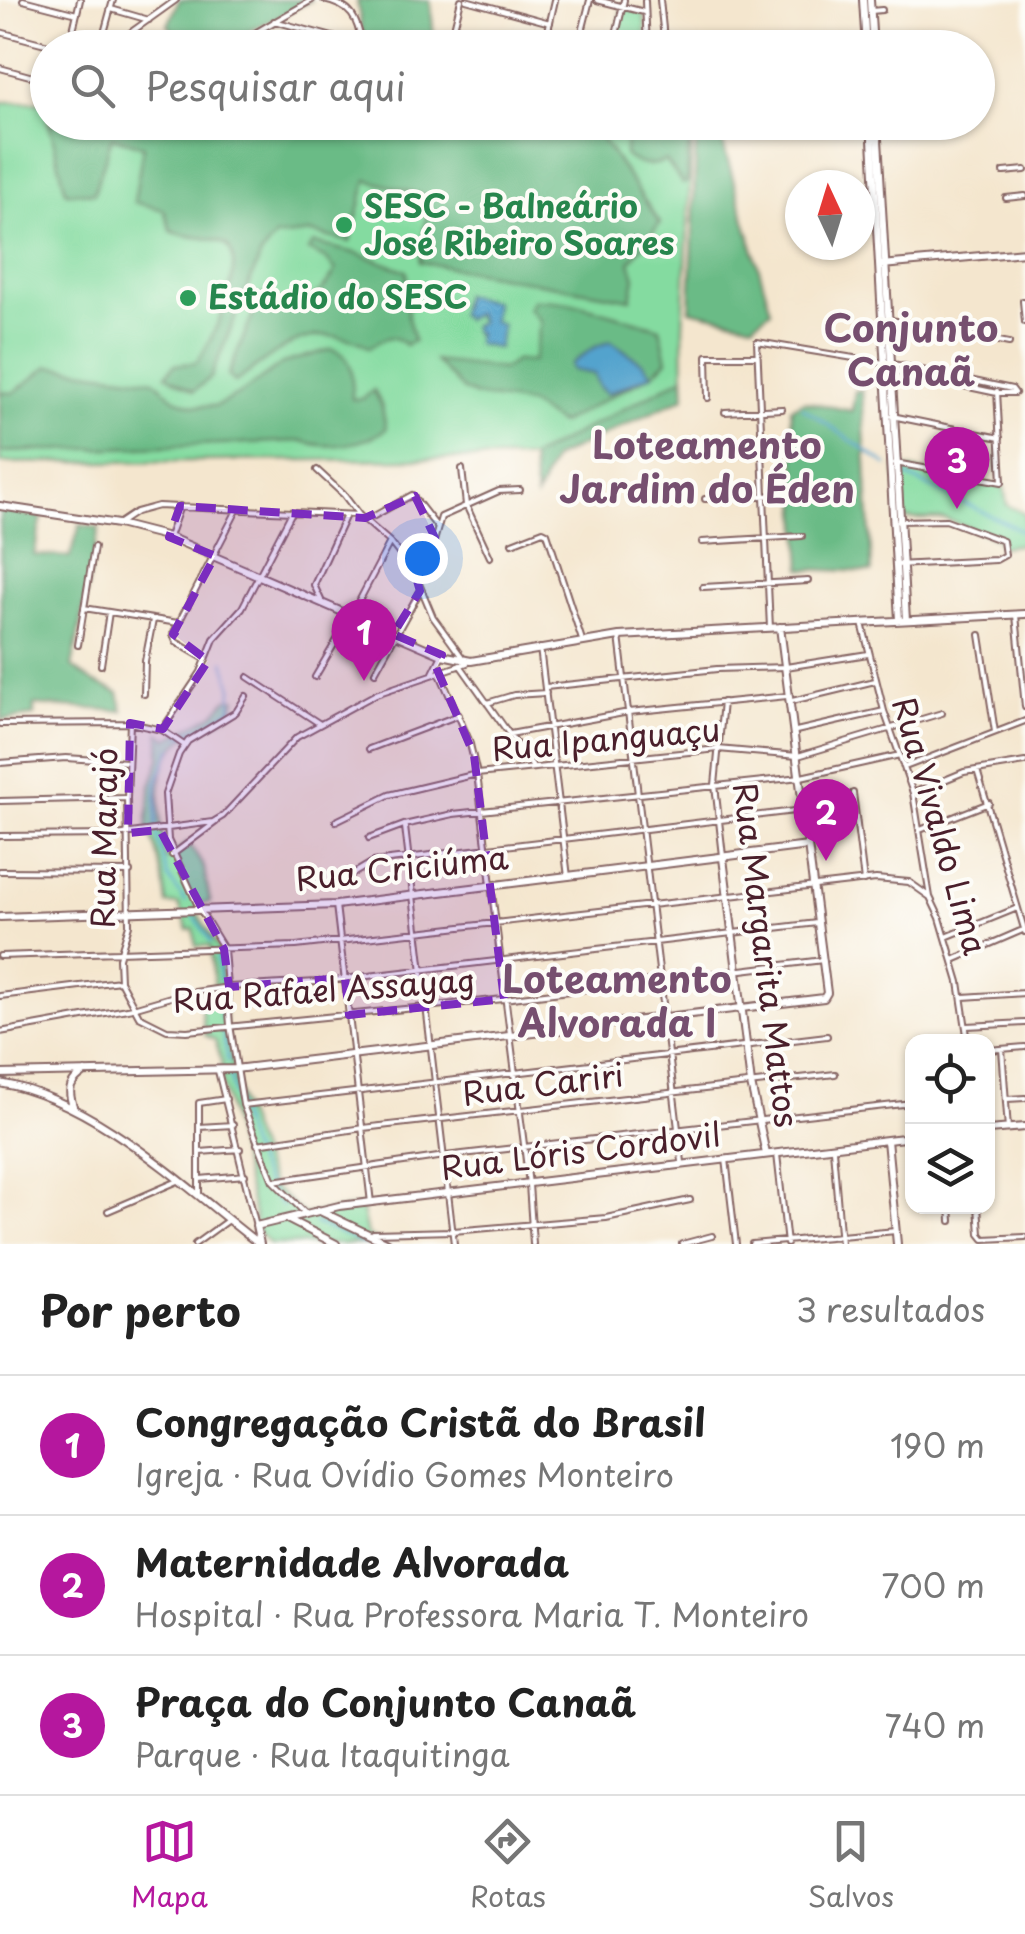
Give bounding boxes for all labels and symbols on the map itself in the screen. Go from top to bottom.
north arrow [785,170,875,260]
place label: SESC - Balneário José Ribeiro Soares [364,181,674,266]
marker: SESC - Balneário José Ribeiro Soares [333,214,355,236]
place label: Estádio do SESC [208,272,468,320]
marker: Estádio do SESC [177,287,199,309]
district label: Conjunto Canaã [824,298,998,399]
district label: Loteamento Jardim do Éden [559,415,855,516]
pin: 3 [924,426,990,509]
your location [397,533,448,584]
pin: 1 [332,598,396,681]
street label: Rua Vivaldo Lima [881,691,1001,960]
street label: Rua Ipanguaçu [490,704,722,772]
street label: Rua Marajó [77,747,129,929]
pin: 2 [794,778,858,861]
street label: Rua Margarita Mattos [722,780,812,1130]
street label: Rua Criciúma [293,832,510,902]
district label: Loteamento Alvorada I [502,949,732,1050]
street label: Rua Rafael Assayag [171,954,477,1024]
street label: Rua Cariri [460,1049,626,1117]
street label: Rua Lóris Cordovil [438,1109,723,1191]

